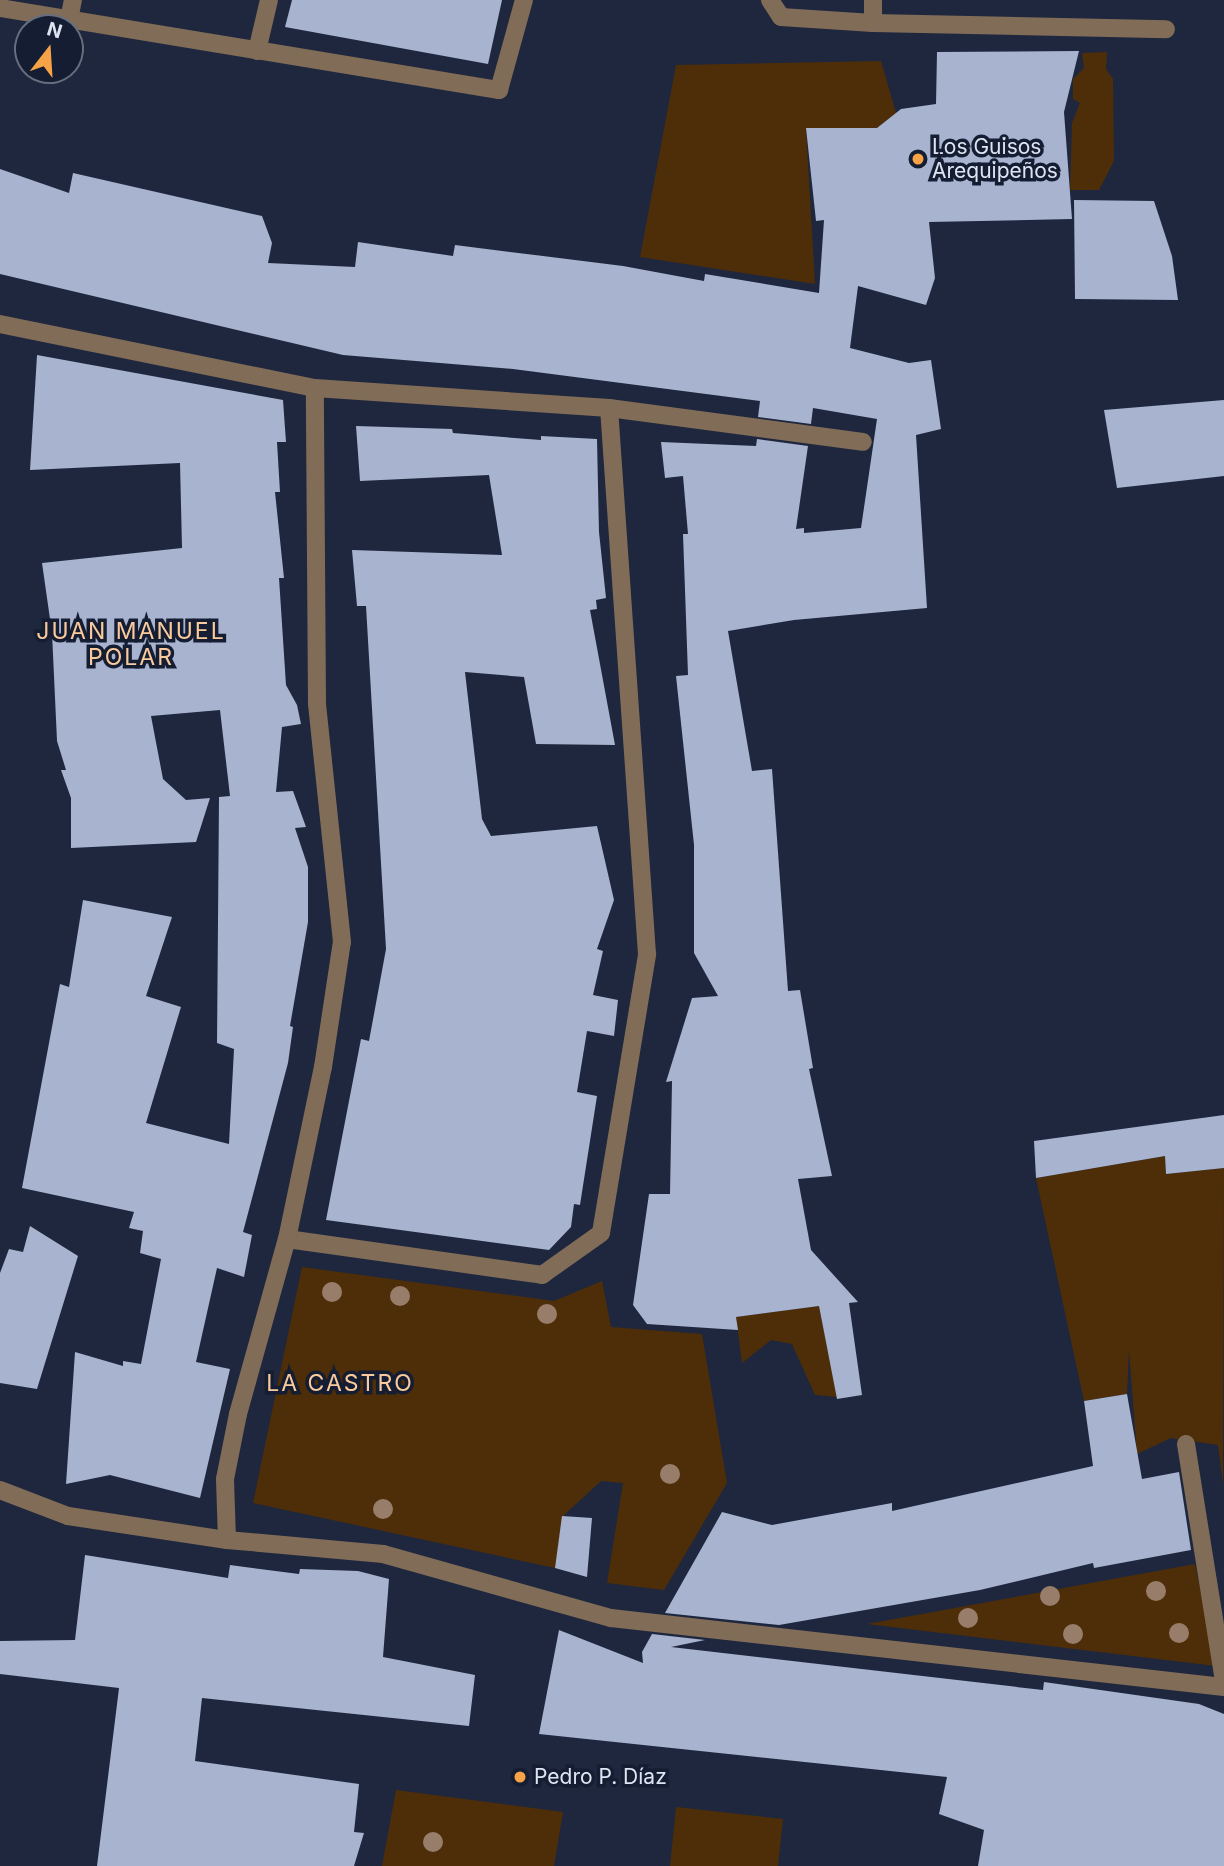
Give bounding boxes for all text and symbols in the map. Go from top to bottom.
north arrow [14,14,84,84]
text: N [44,17,65,43]
place label: Los Guisos Arequipeños [932,134,1058,184]
marker: Los Guisos Arequipeños [910,151,926,167]
district label: JUAN MANUEL POLAR [38,617,224,671]
district label: LA CASTRO [267,1369,413,1397]
place label: Pedro P. Díaz [534,1764,667,1790]
marker: Pedro P. Díaz [512,1769,528,1785]

